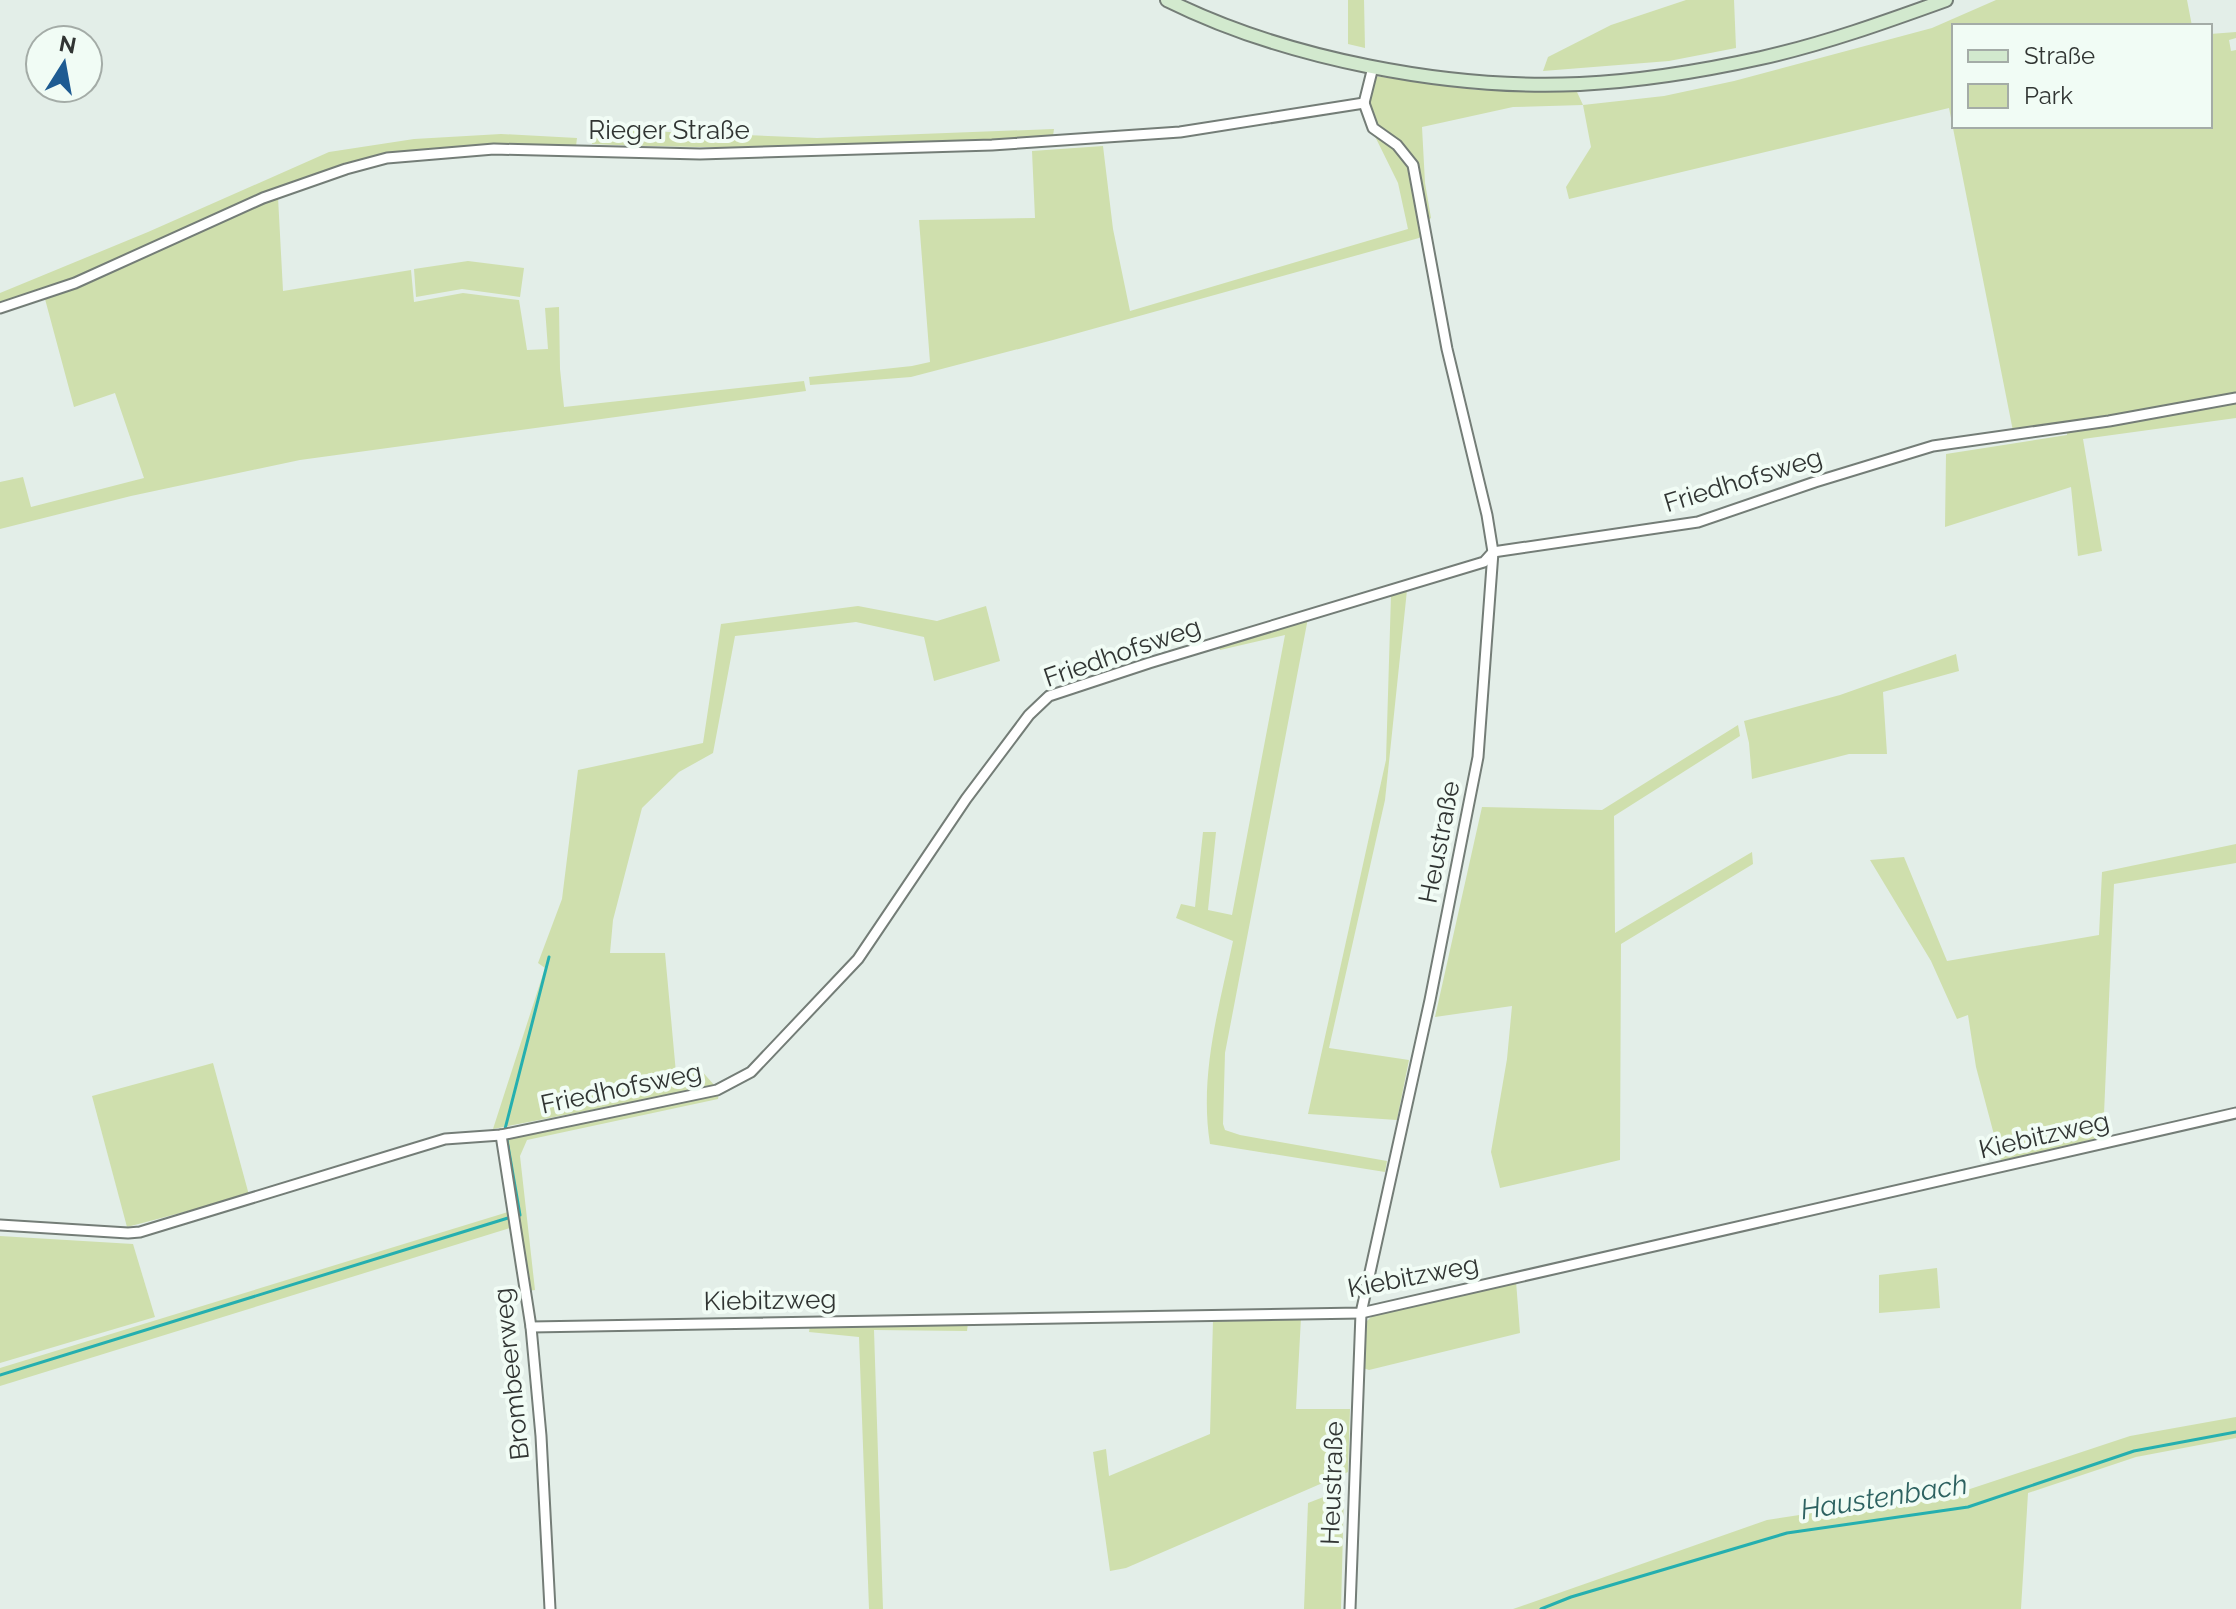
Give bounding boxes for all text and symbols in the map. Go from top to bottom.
north arrow [24,24,104,104]
legend [1952,24,2212,128]
text: N [57,30,79,59]
text: Straße [2024,41,2095,70]
text: Park [2024,81,2073,110]
street label: Rieger Straße [588,115,750,145]
street label: Friedhofsweg [1660,442,1826,518]
street label: Friedhofsweg [1040,611,1204,693]
street label: Heustraße [1412,778,1466,906]
street label: Friedhofsweg [538,1056,704,1120]
street label: Kiebitzweg [1976,1105,2112,1165]
street label: Kiebitzweg [1345,1249,1481,1303]
street label: Kiebitzweg [703,1284,837,1316]
street label: Brombeerweg [487,1286,535,1462]
street label: Heustraße [1315,1421,1349,1545]
water label: Haustenbach [1798,1468,1970,1526]

